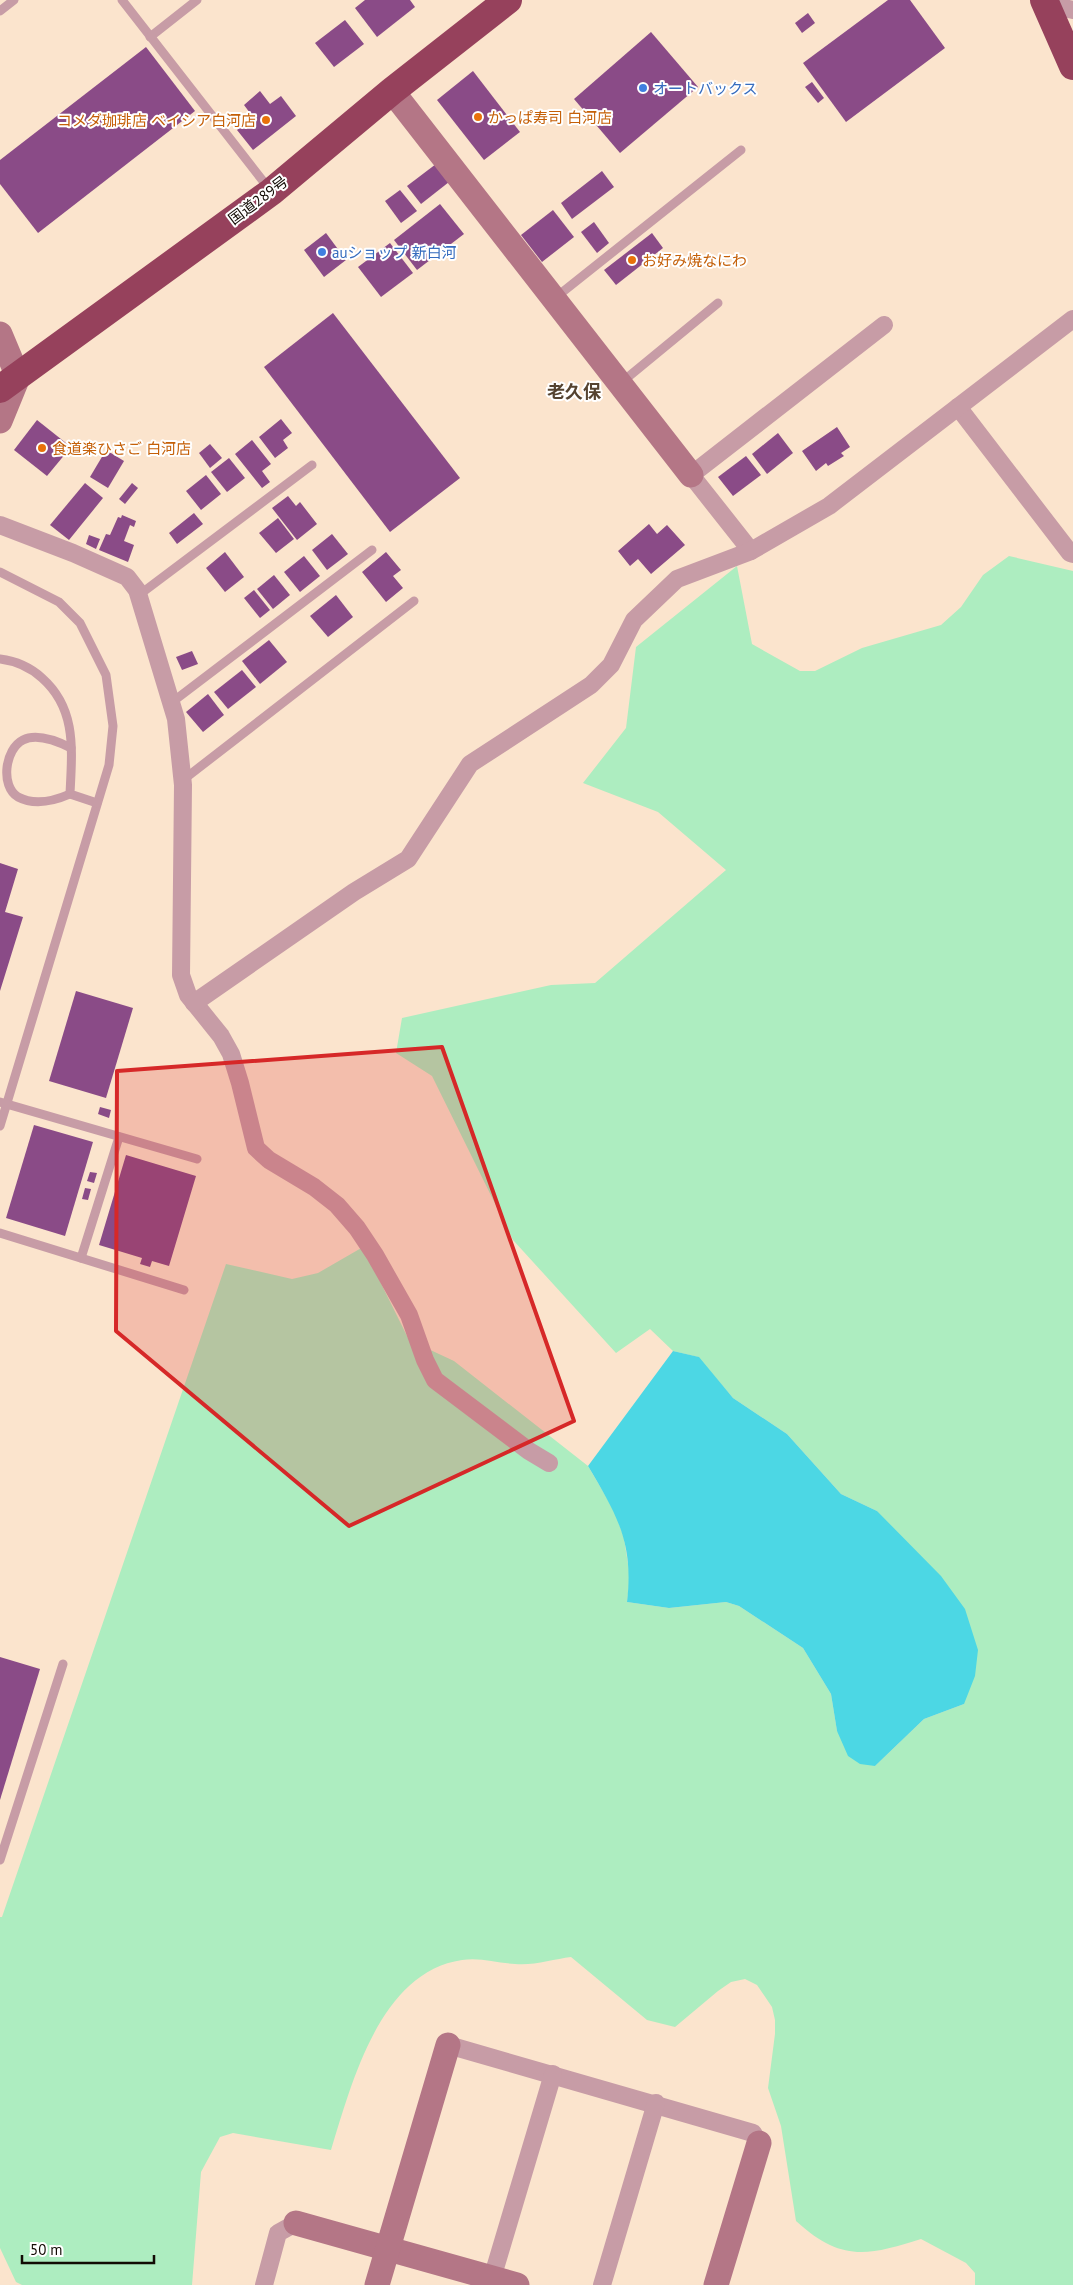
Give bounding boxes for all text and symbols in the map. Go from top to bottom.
place label: オートバックス [653,79,758,98]
marker: オートバックス [637,82,649,94]
place label: かっぱ寿司 白河店 [488,108,612,127]
place label: コメダ珈琲店 ベイシア白河店 [57,111,256,130]
marker: かっぱ寿司 白河店 [472,111,484,123]
marker: コメダ珈琲店 ベイシア白河店 [260,114,272,126]
street label: 国道289号 [225,171,291,229]
place label: auショップ 新白河 [332,243,457,262]
marker: auショップ 新白河 [316,246,328,258]
place label: お好み焼なにわ [642,251,747,270]
marker: お好み焼なにわ [626,254,638,266]
district label: 老久保 [547,380,602,403]
place label: 食道楽ひさご 白河店 [52,439,191,458]
marker: 食道楽ひさご 白河店 [36,442,48,454]
scale bar [22,2232,155,2264]
text: 50 m [30,2240,63,2259]

